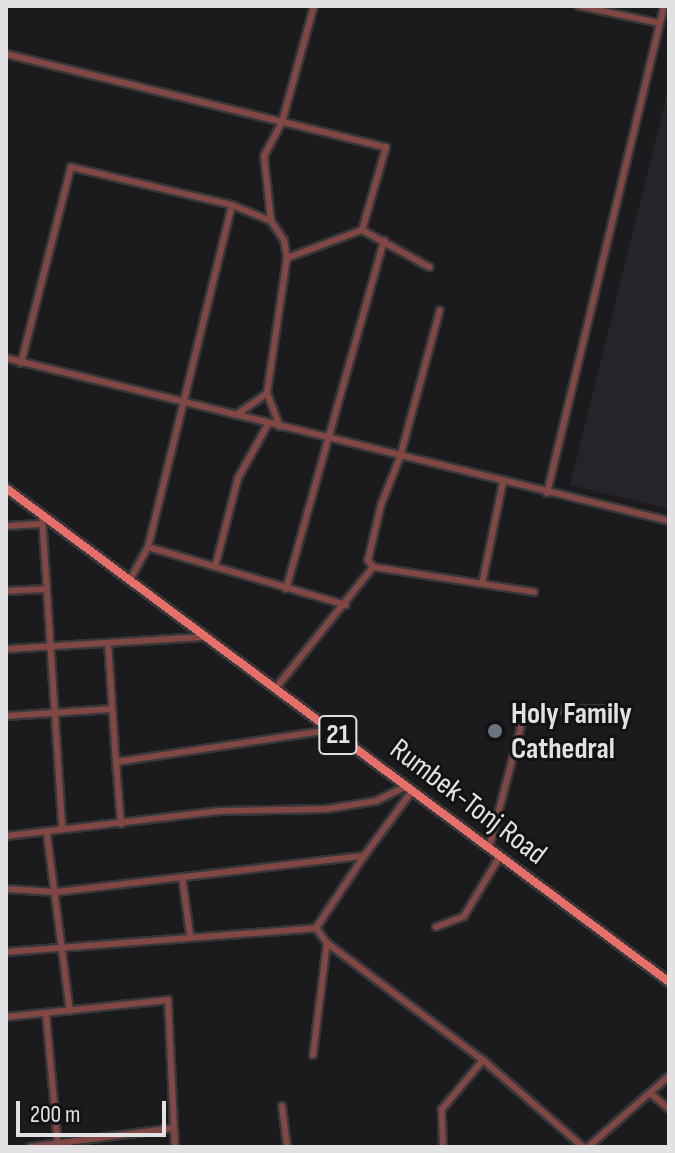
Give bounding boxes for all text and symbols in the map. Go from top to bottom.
place label: Holy Family Cathedral [511,696,632,766]
road number: 21 [318,711,358,759]
marker: Holy Family Cathedral [486,722,504,740]
street label: Rumbek-Tonj Road [383,731,553,873]
scale bar [20,1085,170,1135]
text: 200 m [30,1100,81,1129]

